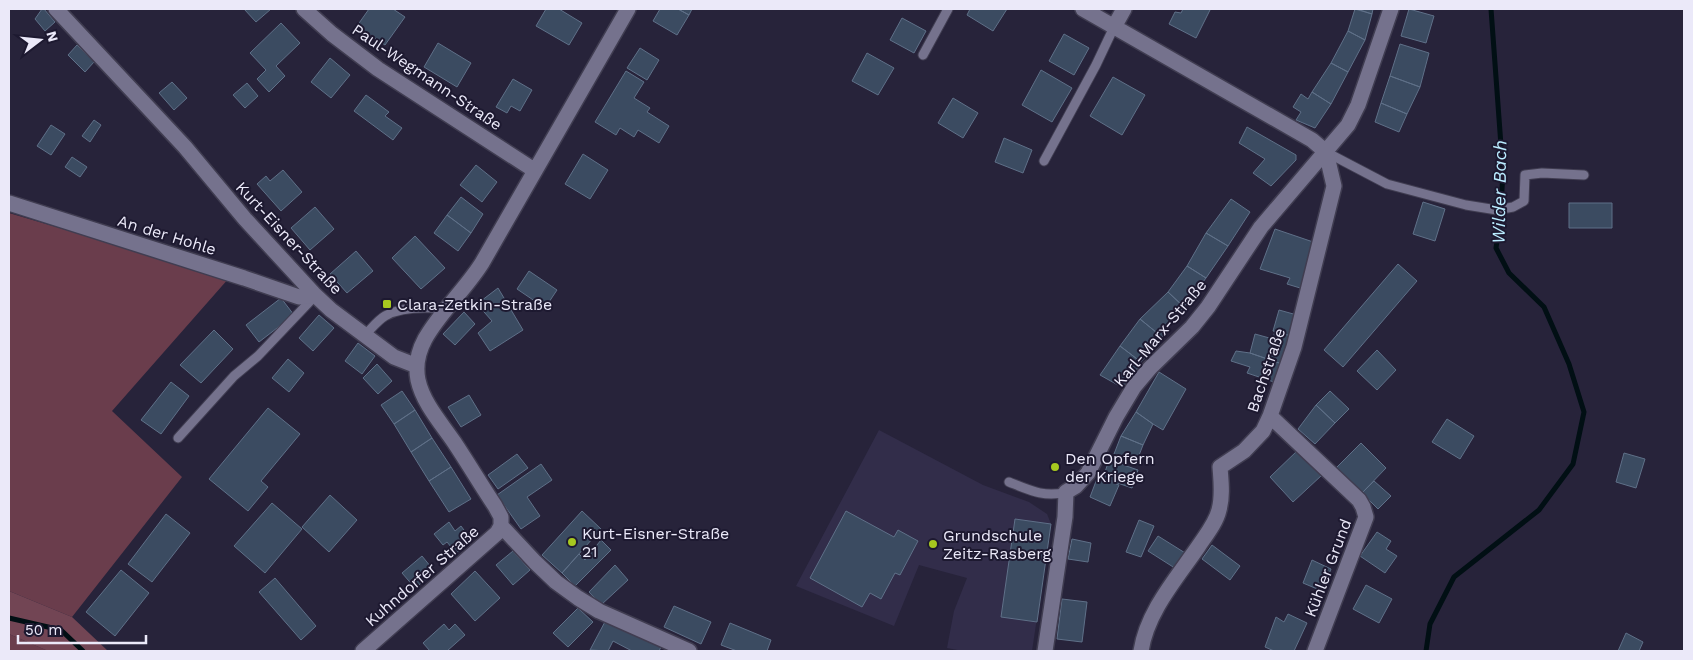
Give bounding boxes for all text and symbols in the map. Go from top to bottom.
north arrow [15,15,65,65]
street label: Paul-Wegmann-Straße [349,20,505,134]
text: N [43,29,62,44]
water label: Wilder Bach [1488,140,1510,244]
street label: Kurt-Eisner-Straße [232,178,346,298]
street label: An der Hohle [115,211,219,259]
street label: Karl-Marx-Straße [1110,275,1210,391]
place label: Clara-Zetkin-Straße [397,295,552,314]
marker: Clara-Zetkin-Straße [381,298,393,310]
street label: Bachstraße [1243,325,1289,415]
place label: Den Opfern der Kriege [1065,449,1155,486]
marker: Den Opfern der Kriege [1049,461,1061,473]
street label: Kühler Grund [1301,516,1355,620]
street label: Kuhndorfer Straße [361,522,483,630]
place label: Kurt-Eisner-Straße 21 [582,524,729,561]
place label: Grundschule Zeitz-Rasberg [943,526,1051,563]
marker: Kurt-Eisner-Straße 21 [566,536,578,548]
marker: Grundschule Zeitz-Rasberg [927,538,939,550]
scale bar [18,612,145,644]
text: 50 m [25,621,62,639]

